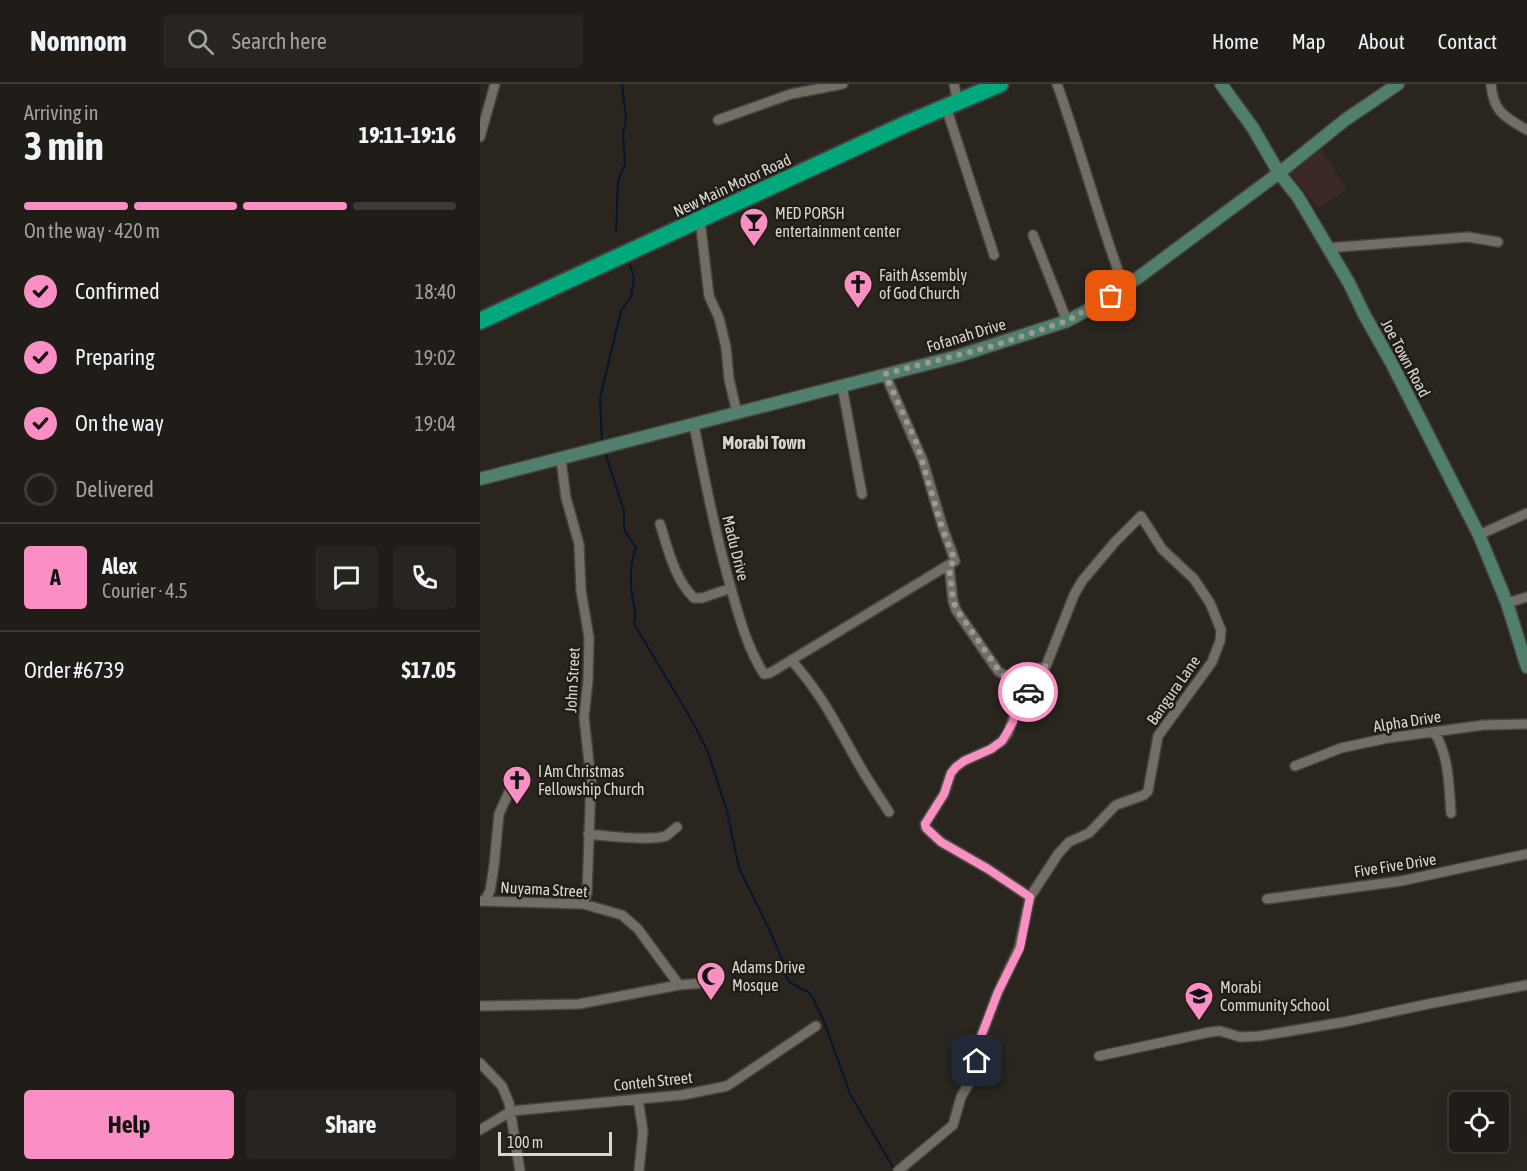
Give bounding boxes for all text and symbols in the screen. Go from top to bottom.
search box [163,14,583,68]
text: Nomnom [30,25,127,57]
icon: search [184,25,217,58]
text: Search here [232,28,327,54]
text: Home [1212,29,1259,53]
text: Map [1292,29,1326,53]
text: About [1359,29,1405,53]
text: Contact [1438,29,1497,53]
text: Arriving in [24,101,98,124]
text: 19:11–19:16 [359,122,456,148]
text: 3 min [24,124,104,168]
street label: New Main Motor Road [670,150,794,220]
place label: MED PORSH entertainment center [775,204,901,240]
bar icon: MED PORSH entertainment center [738,206,770,248]
text: On the way · 420 m [24,219,160,242]
place label: Faith Assembly of God Church [879,266,967,302]
church icon: Faith Assembly of God Church [842,268,874,310]
pin [1085,270,1136,321]
icon: check [24,275,57,308]
text: Confirmed [75,278,160,304]
icon: bag [1094,279,1127,312]
text: 18:40 [415,280,456,303]
street label: Fofanah Drive [924,314,1008,356]
street label: Joe Town Road [1378,316,1434,400]
icon: check [24,341,57,374]
text: Preparing [75,344,155,370]
text: 19:02 [414,346,456,369]
icon: check [24,407,57,440]
text: On the way [75,410,164,436]
text: 19:04 [414,412,456,435]
district label: Morabi Town [722,432,806,453]
text: Delivered [75,476,154,502]
street label: Madu Drive [719,513,753,583]
button: chat [315,546,378,609]
button: phone [393,546,456,609]
text: Alex [102,553,137,579]
text: A [50,564,61,590]
text: Courier · 4.5 [102,579,188,602]
street label: John Street [561,646,583,713]
street label: Bangura Lane [1143,652,1204,729]
text: Order #6739 [24,657,124,683]
text: $17.05 [401,657,456,683]
courier [998,662,1058,722]
icon: car [1012,676,1045,709]
street label: Alpha Drive [1372,707,1442,736]
place label: I Am Christmas Fellowship Church [538,762,645,799]
church icon: I Am Christmas Fellowship Church [501,764,533,806]
street label: Five Five Drive [1353,850,1437,880]
street label: Nuyama Street [500,878,588,901]
place label: Adams Drive Mosque [732,958,805,995]
mosque icon: Adams Drive Mosque [695,960,727,1002]
place label: Morabi Community School [1220,978,1331,1015]
school or university icon: Morabi Community School [1183,980,1215,1022]
pin [951,1035,1002,1086]
icon: home [960,1044,993,1077]
street label: Conteh Street [613,1068,694,1094]
button: Help [24,1090,234,1159]
button: Share [246,1090,456,1159]
map controls [1449,1092,1509,1152]
button: locate [1449,1092,1509,1152]
scale bar [498,1129,612,1156]
text: 100 m [507,1133,543,1151]

